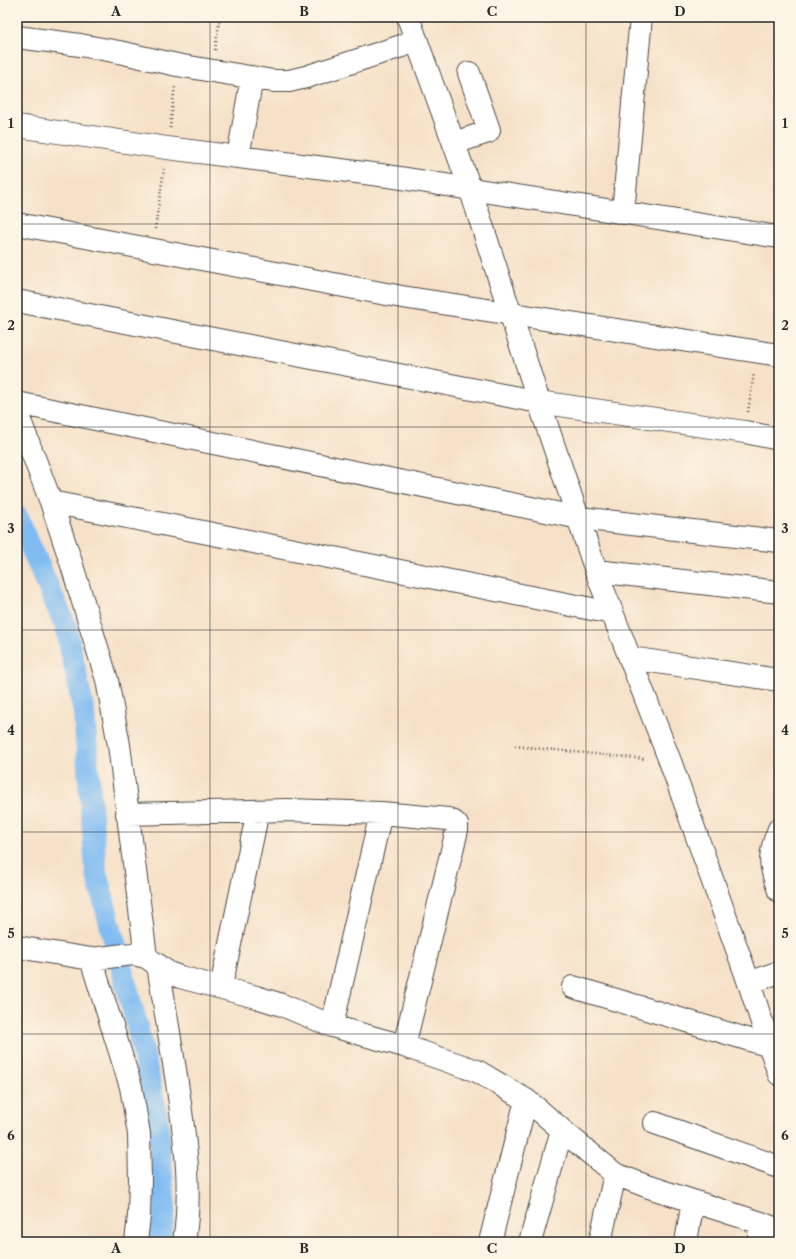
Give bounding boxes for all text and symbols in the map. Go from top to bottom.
text: A [110,3,122,19]
text: B [299,3,309,19]
text: C [487,3,497,19]
text: D [674,3,686,19]
text: 1 [8,115,14,131]
text: 1 [782,115,788,131]
text: 2 [7,317,15,333]
text: 2 [781,317,789,333]
text: 3 [7,520,15,536]
text: 3 [781,520,789,536]
text: 4 [7,722,15,738]
text: 4 [781,722,789,738]
text: 5 [7,925,15,941]
text: 5 [781,925,789,941]
text: 6 [7,1127,15,1143]
text: 6 [781,1127,789,1143]
text: A [110,1240,122,1256]
text: B [299,1240,309,1256]
text: C [487,1240,497,1256]
text: D [674,1240,686,1256]

